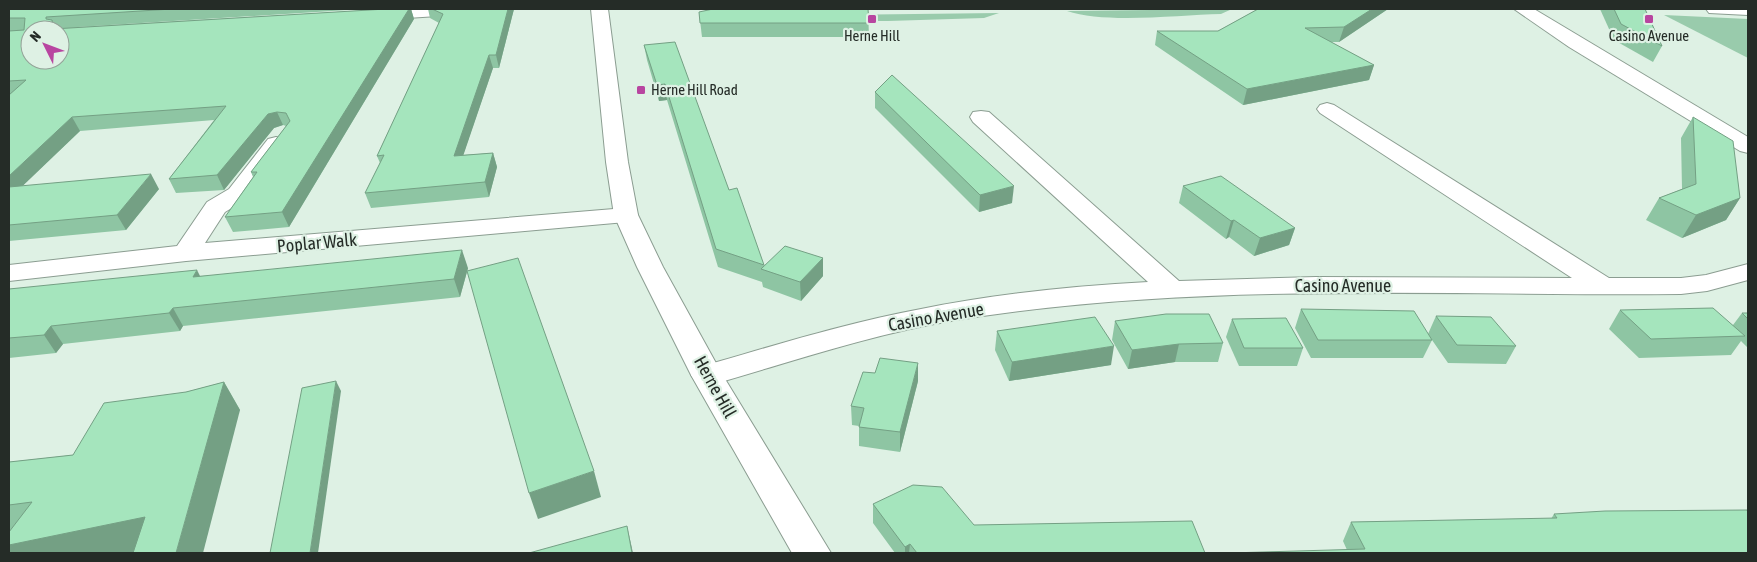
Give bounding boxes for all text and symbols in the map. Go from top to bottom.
marker: Herne Hill [866,13,878,25]
marker: Casino Avenue [1643,13,1655,25]
north arrow [20,20,70,70]
place label: Herne Hill [844,27,900,44]
place label: Casino Avenue [1609,27,1689,44]
text: N [27,28,44,45]
place label: Herne Hill Road [651,81,738,98]
marker: Herne Hill Road [635,84,647,96]
street label: Poplar Walk [276,229,358,256]
street label: Casino Avenue [1295,275,1391,296]
street label: Casino Avenue [887,298,985,335]
street label: Herne Hill [690,352,741,422]

